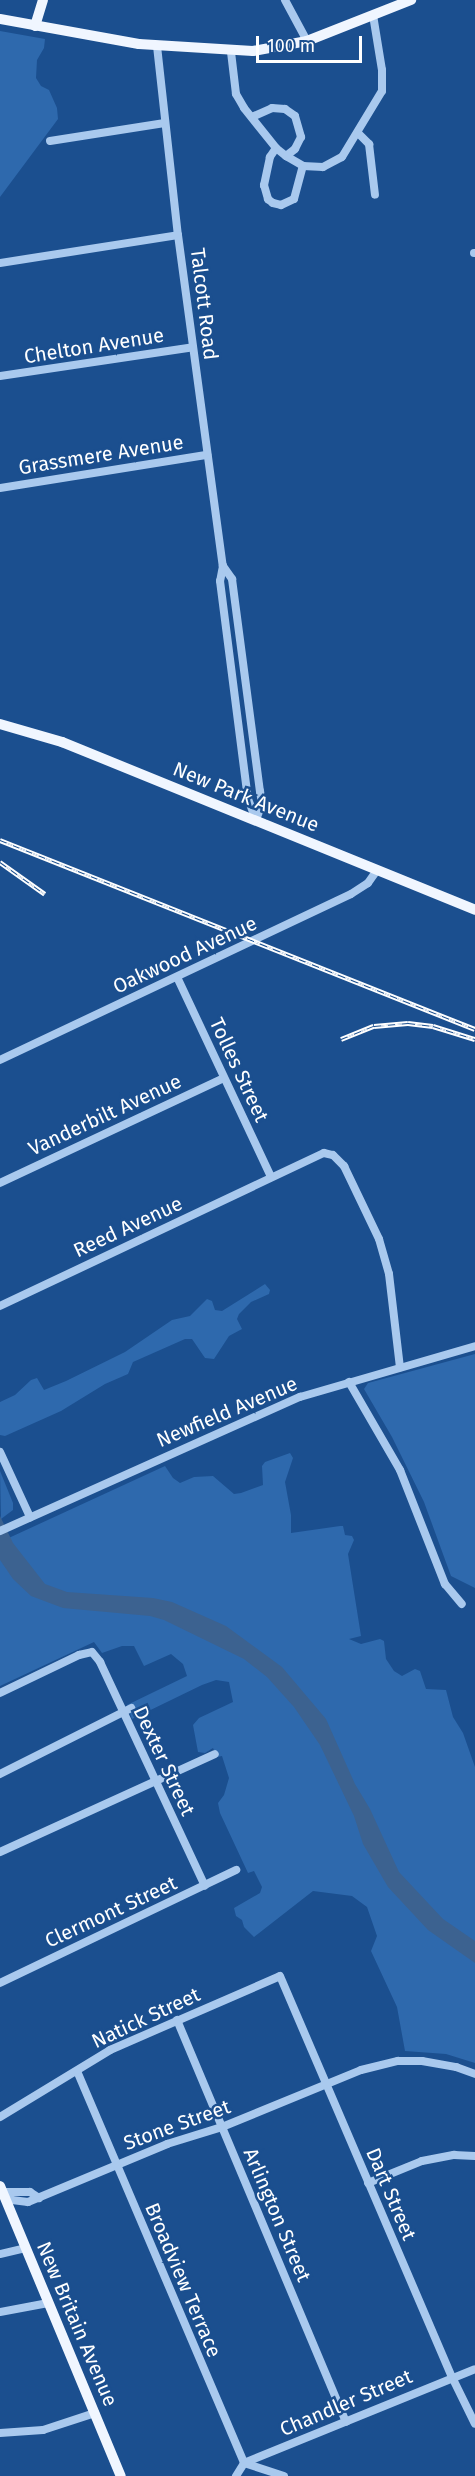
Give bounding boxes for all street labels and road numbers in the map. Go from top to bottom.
street label: Talcott Road [185,247,223,361]
street label: Chelton Avenue [22,323,166,369]
street label: Grassmere Avenue [17,430,185,480]
street label: New Park Avenue [170,757,322,837]
street label: Oakwood Avenue [109,911,261,999]
street label: Tolles Street [204,1014,274,1126]
street label: Vanderbilt Avenue [25,1069,185,1161]
street label: Reed Avenue [70,1191,186,1263]
street label: Newfield Avenue [153,1372,301,1452]
street label: Dexter Street [128,1702,200,1820]
street label: Clermont Street [41,1871,181,1953]
street label: Natick Street [88,1982,204,2054]
street label: Stone Street [120,2095,234,2155]
street label: Dart Street [361,2144,421,2244]
street label: Arlington Street [238,2145,316,2285]
street label: Broadview Terrace [140,2199,226,2361]
street label: New Britain Avenue [31,2238,123,2410]
street label: Chandler Street [276,2364,416,2442]

